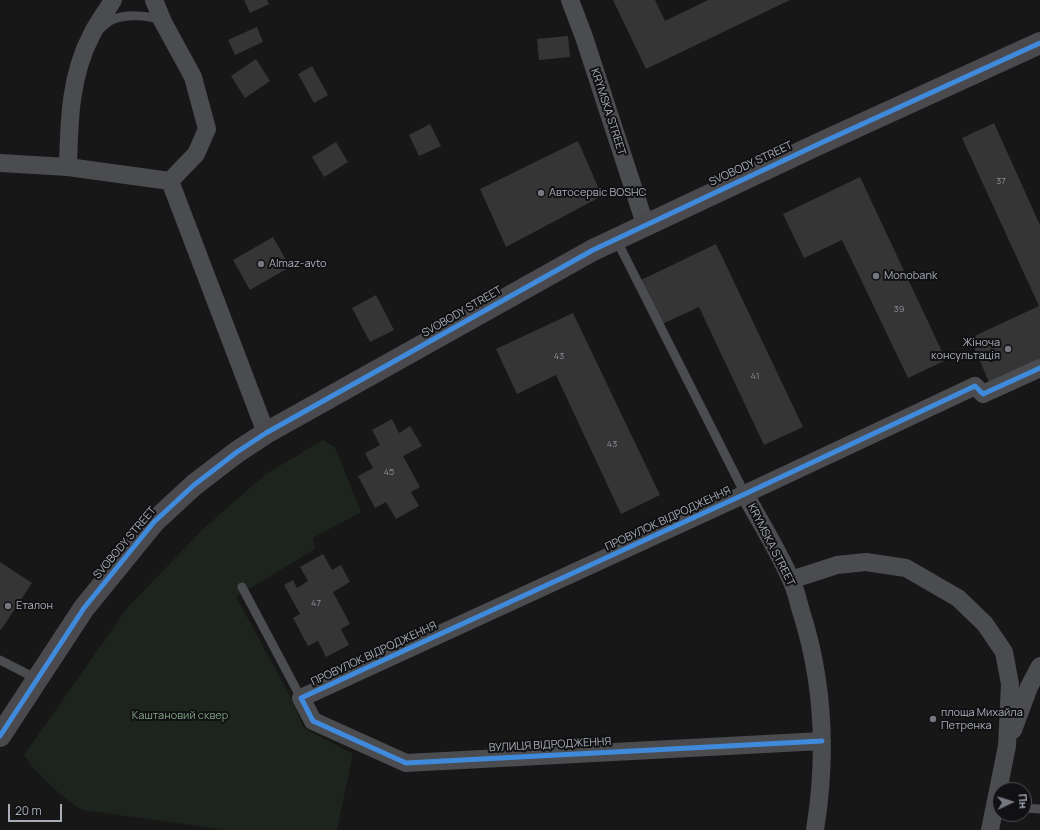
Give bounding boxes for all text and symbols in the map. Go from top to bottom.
street label: KRYMSKA STREET [588,67,628,157]
street label: SVOBODY STREET [707,139,795,189]
house number: 37 [996,176,1006,186]
place label: Автосервіс BOSHC [549,186,646,200]
marker: Автосервіс BOSHC [536,188,546,198]
place label: Almaz-avto [269,257,327,271]
marker: Almaz-avto [256,259,266,269]
place label: Monobank [884,269,937,283]
marker: Monobank [871,271,881,281]
street label: SVOBODY STREET [420,284,504,340]
house number: 39 [894,304,904,314]
place label: Жіноча консультація [931,336,1000,362]
marker: Жіноча консультація [1003,344,1013,354]
house number: 43 [554,351,564,361]
house number: 41 [751,371,759,381]
house number: 43 [607,439,617,449]
house number: 45 [384,467,394,477]
street label: ПРОВУЛОК ВІДРОДЖЕННЯ [603,484,733,554]
street label: KRYMSKA STREET [745,502,797,588]
street label: SVOBODY STREET [91,504,159,582]
house number: 47 [311,598,321,608]
place label: Еталон [16,599,53,613]
marker: Еталон [3,601,13,611]
street label: ПРОВУЛОК ВІДРОДЖЕННЯ [309,619,439,689]
place label: площа Михайла Петренка [941,706,1023,732]
park label: Каштановий сквер [132,709,228,723]
marker: площа Михайла Петренка [928,714,938,724]
street label: ВУЛИЦЯ ВІДРОДЖЕННЯ [488,735,612,755]
north arrow [992,782,1032,822]
text: Пн [1015,793,1031,809]
scale bar [10,796,64,822]
text: 20 m [15,802,42,819]

